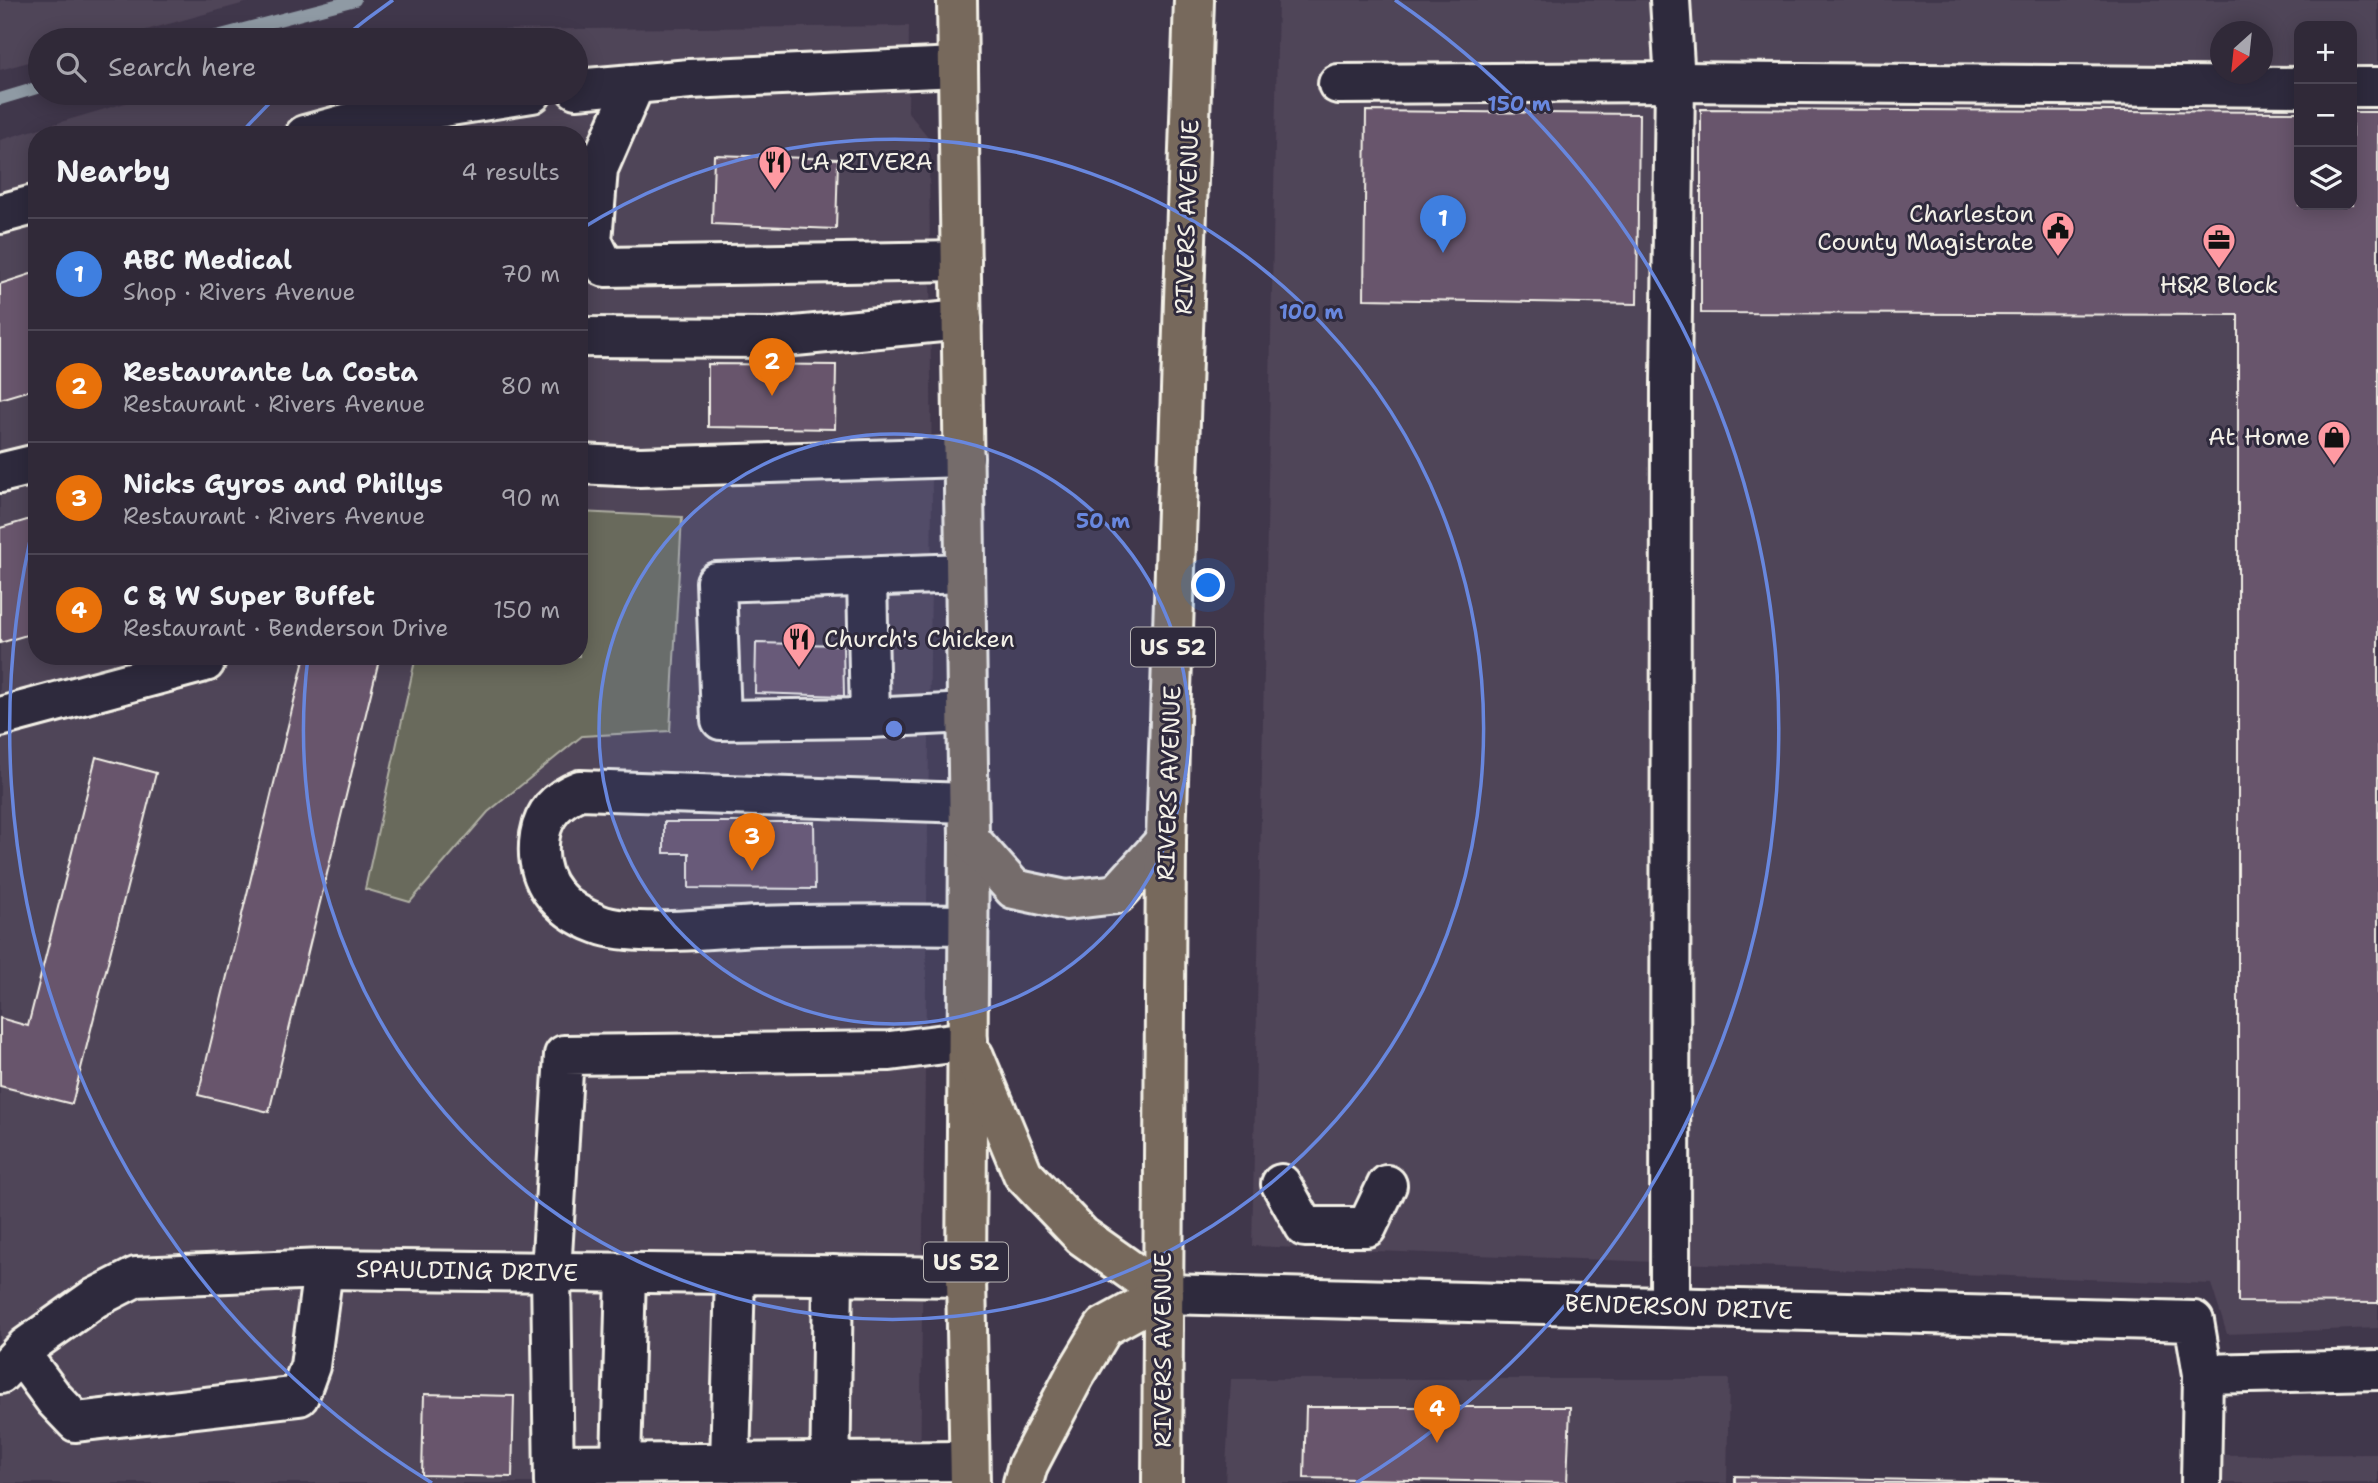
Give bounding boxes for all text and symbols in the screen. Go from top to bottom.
north arrow [2210,21,2273,84]
map controls [2294,21,2357,210]
button: + [2294,21,2357,84]
search box [28,28,588,105]
icon: search [52,48,90,86]
text: Search here [108,49,257,84]
button: − [2294,84,2357,147]
text: 150 m [1487,90,1551,118]
street label: RIVERS AVENUE [1168,119,1206,315]
restaurant icon: LA RIVERA [756,143,794,192]
place label: LA RIVERA [800,146,933,178]
button: layers [2294,147,2357,210]
text: Nearby [56,151,171,192]
text: 4 results [461,157,560,187]
pin: 1 [1420,195,1466,253]
place label: Charleston County Magistrate [1817,198,2034,258]
public building icon: Charleston County Magistrate [2039,209,2077,258]
office icon: H&R Block [2200,221,2238,270]
text: ABC Medical [123,242,292,277]
text: 1 [74,259,84,289]
text: 70 m [501,259,560,289]
place label: H&R Block [2160,269,2278,301]
text: Shop · Rivers Avenue [123,277,356,307]
text: 100 m [1279,298,1343,326]
pin: 2 [749,338,795,396]
text: Restaurante La Costa [123,354,418,389]
text: 2 [71,371,87,401]
text: 80 m [501,371,560,401]
text: Restaurant · Rivers Avenue [123,389,425,419]
shop icon: At Home [2315,418,2353,467]
place label: At Home [2208,421,2310,453]
text: Nicks Gyros and Phillys [123,466,443,501]
text: 3 [71,483,87,513]
text: 90 m [500,483,560,513]
text: Restaurant · Rivers Avenue [123,501,425,531]
text: 50 m [1076,507,1130,535]
your location [1191,568,1225,602]
text: C & W Super Buffet [123,578,375,613]
text: 4 [71,595,87,625]
text: 150 m [493,595,560,625]
text: Restaurant · Benderson Drive [123,613,449,643]
restaurant icon: Church's Chicken [780,620,818,669]
place label: Church's Chicken [824,623,1015,655]
road number: US 52 [1131,628,1215,666]
street label: RIVERS AVENUE [1150,685,1188,881]
centre of rings [882,717,906,741]
pin: 3 [729,813,775,871]
road number: US 52 [924,1242,1008,1282]
street label: RIVERS AVENUE [1147,1252,1179,1448]
street label: SPAULDING DRIVE [356,1253,578,1289]
street label: BENDERSON DRIVE [1564,1287,1794,1327]
pin: 4 [1414,1385,1460,1443]

